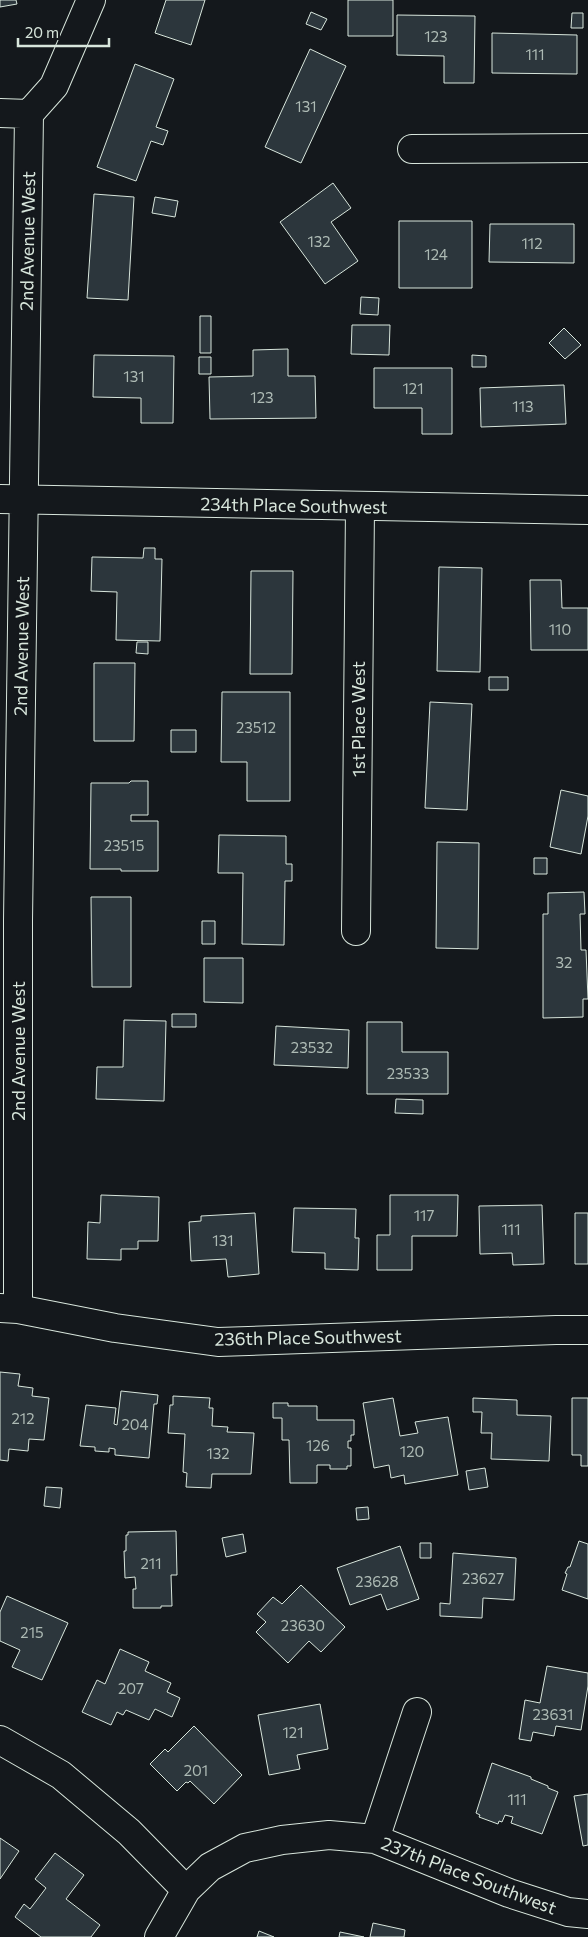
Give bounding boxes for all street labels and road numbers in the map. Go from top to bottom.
street label: 2nd Avenue West [15,171,39,311]
street label: 234th Place Southwest [200,492,388,518]
street label: 2nd Avenue West [9,576,33,716]
street label: 1st Place West [347,661,369,777]
street label: 2nd Avenue West [7,981,29,1121]
street label: 236th Place Southwest [214,1324,402,1350]
street label: 237th Place Southwest [378,1831,560,1919]

